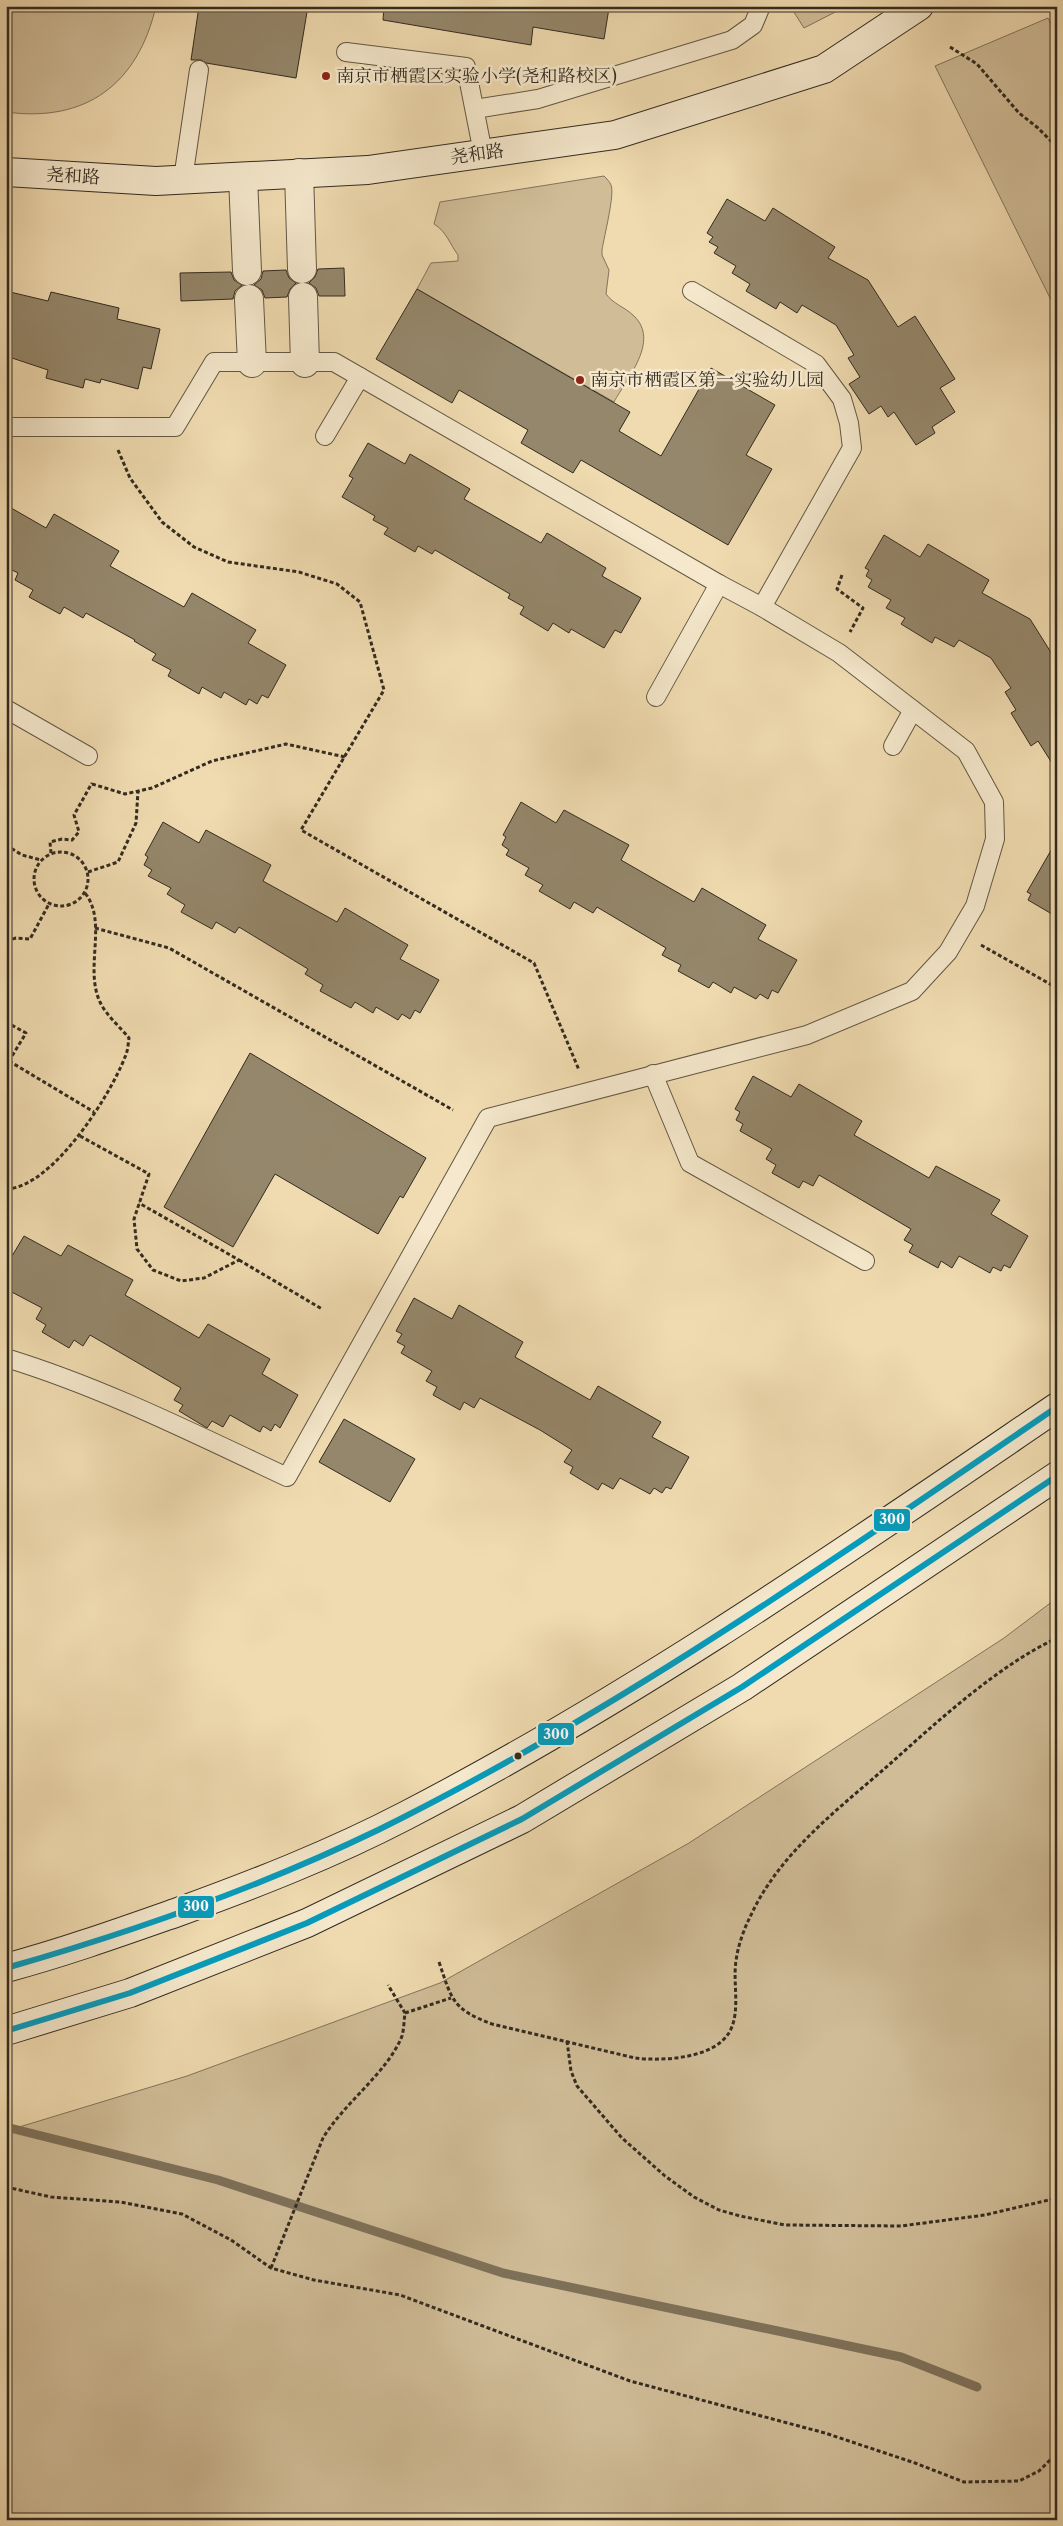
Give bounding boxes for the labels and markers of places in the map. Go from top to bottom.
place label: 南京市栖霞区实验小学(尧和路校区) [336,65,617,87]
marker: 南京市栖霞区实验小学(尧和路校区) [320,70,332,82]
place label: 南京市栖霞区第一实验幼儿园 [590,369,824,391]
marker: 南京市栖霞区第一实验幼儿园 [574,374,586,386]
unlabelled marker [513,1751,523,1761]

